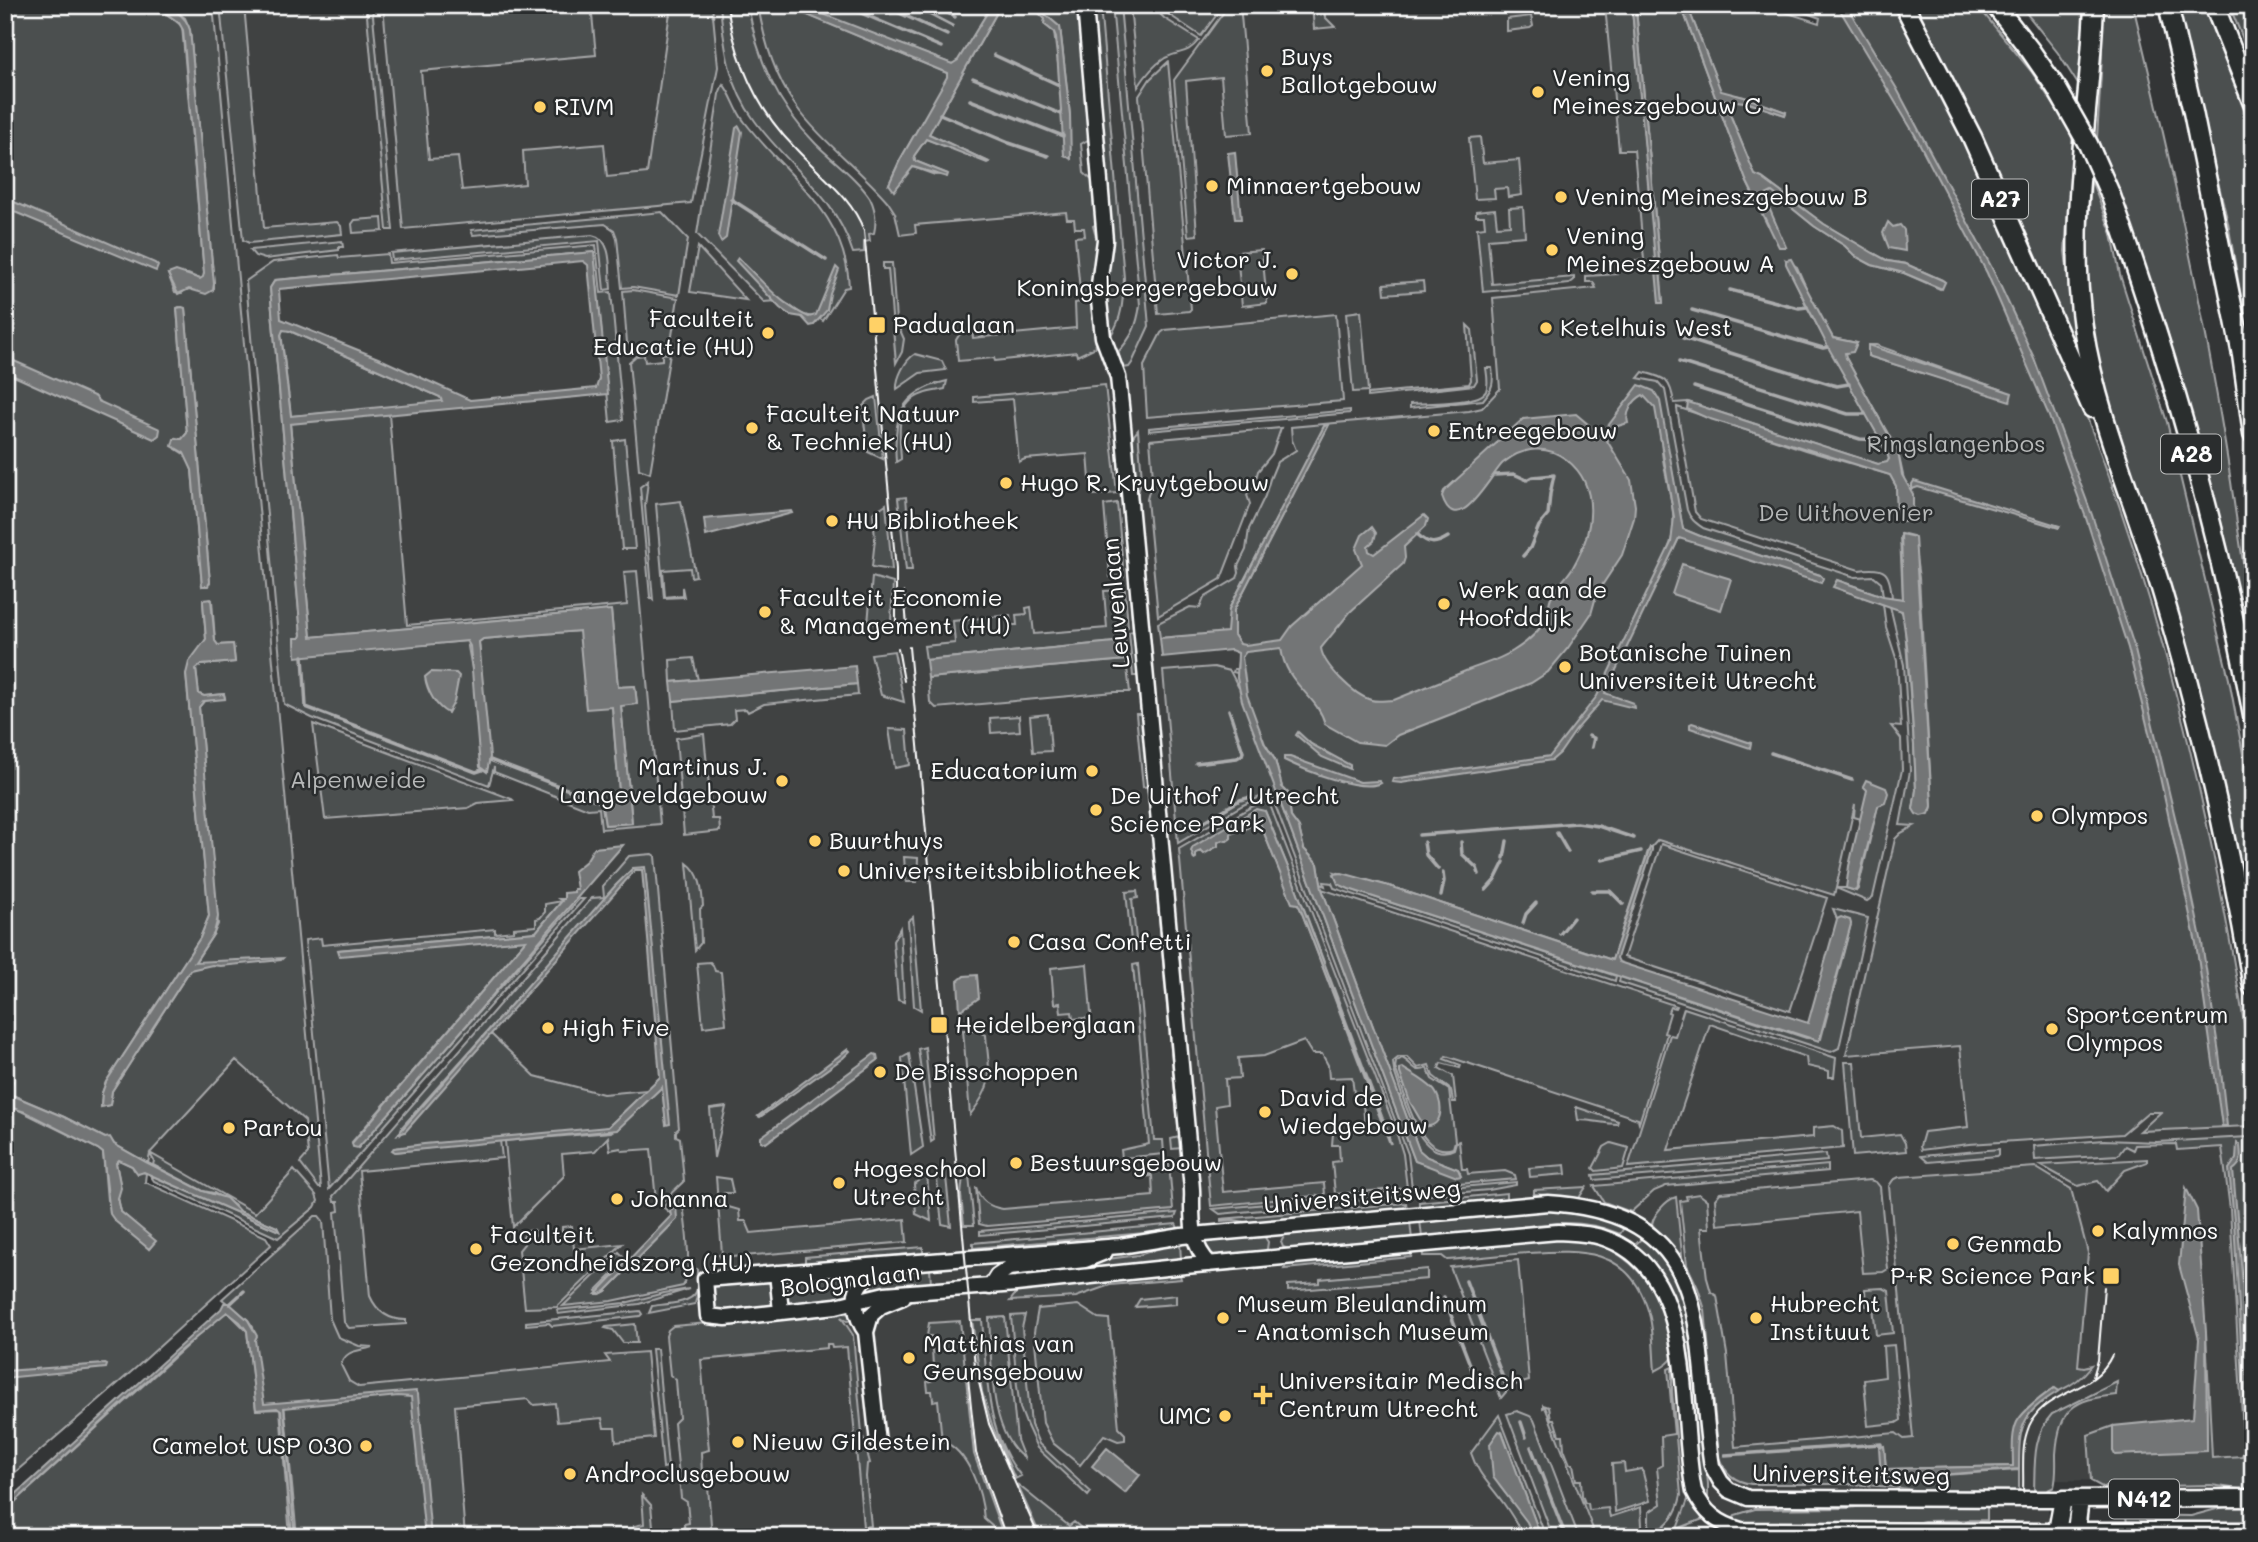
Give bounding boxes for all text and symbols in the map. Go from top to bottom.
place label: Buys Ballotgebouw [1281,40,1438,99]
place label: Vening Meineszgebouw C [1552,61,1761,120]
marker: Buys Ballotgebouw [1259,63,1275,79]
marker: Vening Meineszgebouw C [1530,84,1546,100]
place label: RIVM [554,90,614,121]
marker: RIVM [532,99,548,115]
place label: Minnaertgebouw [1226,169,1422,200]
marker: Minnaertgebouw [1204,178,1220,194]
place label: Vening Meineszgebouw B [1575,180,1868,211]
road number: A27 [1972,180,2028,218]
marker: Vening Meineszgebouw B [1553,189,1569,205]
place label: Vening Meineszgebouw A [1566,219,1775,278]
marker: Vening Meineszgebouw A [1544,242,1560,258]
place label: Victor J. Koningsbergergebouw [1017,243,1278,302]
marker: Victor J. Koningsbergergebouw [1284,266,1300,282]
place label: Faculteit Educatie (HU) [593,302,754,361]
place label: Padualaan [893,308,1015,339]
place label: Ketelhuis West [1560,311,1732,342]
marker: Padualaan [867,315,887,335]
marker: Ketelhuis West [1538,320,1554,336]
marker: Faculteit Educatie (HU) [760,325,776,341]
place label: Faculteit Natuur & Techniek (HU) [766,397,960,456]
place label: Entreegebouw [1448,414,1617,445]
marker: Faculteit Natuur & Techniek (HU) [744,420,760,436]
marker: Entreegebouw [1426,423,1442,439]
park label: Ringslangenbos [1866,427,2046,458]
road number: A28 [2161,435,2221,474]
place label: Hugo R. Kruytgebouw [1020,466,1269,497]
marker: Hugo R. Kruytgebouw [998,475,1014,491]
park label: De Uithovenier [1758,496,1934,527]
place label: HU Bibliotheek [846,504,1019,535]
marker: HU Bibliotheek [824,513,840,529]
street label: Leuvenlaan [1093,537,1136,670]
place label: Werk aan de Hoofddijk [1458,573,1607,632]
place label: Faculteit Economie & Management (HU) [779,581,1010,640]
marker: Werk aan de Hoofddijk [1436,596,1452,612]
marker: Faculteit Economie & Management (HU) [757,604,773,620]
place label: Botanische Tuinen Universiteit Utrecht [1579,636,1817,695]
marker: Botanische Tuinen Universiteit Utrecht [1557,659,1573,675]
place label: Martinus J. Langeveldgebouw [560,750,768,809]
place label: Educatorium [930,754,1078,785]
park label: Alpenweide [290,763,426,794]
marker: Educatorium [1084,763,1100,779]
marker: Martinus J. Langeveldgebouw [774,773,790,789]
place label: De Uithof / Utrecht Science Park [1110,779,1340,838]
place label: Olympos [2051,799,2148,830]
marker: De Uithof / Utrecht Science Park [1088,802,1104,818]
marker: Olympos [2029,808,2045,824]
place label: Buurthuys [829,824,944,855]
marker: Buurthuys [807,833,823,849]
place label: Universiteitsbibliotheek [858,854,1140,885]
marker: Universiteitsbibliotheek [836,863,852,879]
place label: Casa Confetti [1028,925,1192,956]
marker: Casa Confetti [1006,934,1022,950]
place label: Sportcentrum Olympos [2066,998,2228,1057]
place label: Heidelberglaan [955,1008,1136,1039]
place label: High Five [562,1011,670,1042]
marker: Heidelberglaan [929,1015,949,1035]
marker: High Five [540,1020,556,1036]
marker: Sportcentrum Olympos [2044,1021,2060,1037]
place label: De Bisschoppen [894,1055,1078,1086]
marker: De Bisschoppen [872,1064,888,1080]
place label: David de Wiedgebouw [1279,1081,1428,1140]
marker: David de Wiedgebouw [1257,1104,1273,1120]
place label: Partou [243,1111,323,1142]
marker: Partou [221,1120,237,1136]
place label: Bestuursgebouw [1030,1146,1222,1177]
place label: Hogeschool Utrecht [853,1152,987,1211]
marker: Bestuursgebouw [1008,1155,1024,1171]
street label: Universiteitsweg [1262,1171,1462,1220]
marker: Hogeschool Utrecht [831,1175,847,1191]
place label: Johanna [631,1182,728,1213]
marker: Johanna [609,1191,625,1207]
place label: Kalymnos [2112,1214,2218,1245]
place label: Faculteit Gezondheidszorg (HU) [490,1218,752,1277]
marker: Kalymnos [2090,1223,2106,1239]
place label: Genmab [1967,1227,2062,1258]
marker: Genmab [1945,1236,1961,1252]
marker: Faculteit Gezondheidszorg (HU) [468,1241,484,1257]
street label: Bolognalaan [778,1255,922,1302]
place label: P+R Science Park [1890,1259,2095,1290]
marker: P+R Science Park [2101,1266,2121,1286]
place label: Museum Bleulandinum - Anatomisch Museum [1237,1287,1489,1346]
place label: Hubrecht Instituut [1770,1287,1881,1346]
marker: Museum Bleulandinum - Anatomisch Museum [1215,1310,1231,1326]
marker: Hubrecht Instituut [1748,1310,1764,1326]
place label: Matthias van Geunsgebouw [923,1327,1084,1386]
marker: Matthias van Geunsgebouw [901,1350,917,1366]
place label: Universitair Medisch Centrum Utrecht [1279,1364,1523,1423]
marker: Universitair Medisch Centrum Utrecht [1253,1385,1273,1405]
place label: UMC [1159,1399,1211,1430]
marker: UMC [1217,1408,1233,1424]
place label: Nieuw Gildestein [752,1425,950,1456]
place label: Camelot USP 030 [152,1429,352,1460]
marker: Nieuw Gildestein [730,1434,746,1450]
marker: Camelot USP 030 [358,1438,374,1454]
street label: Universiteitsweg [1752,1456,1950,1491]
place label: Androclusgebouw [584,1457,790,1488]
marker: Androclusgebouw [562,1466,578,1482]
road number: N412 [2109,1480,2179,1518]

